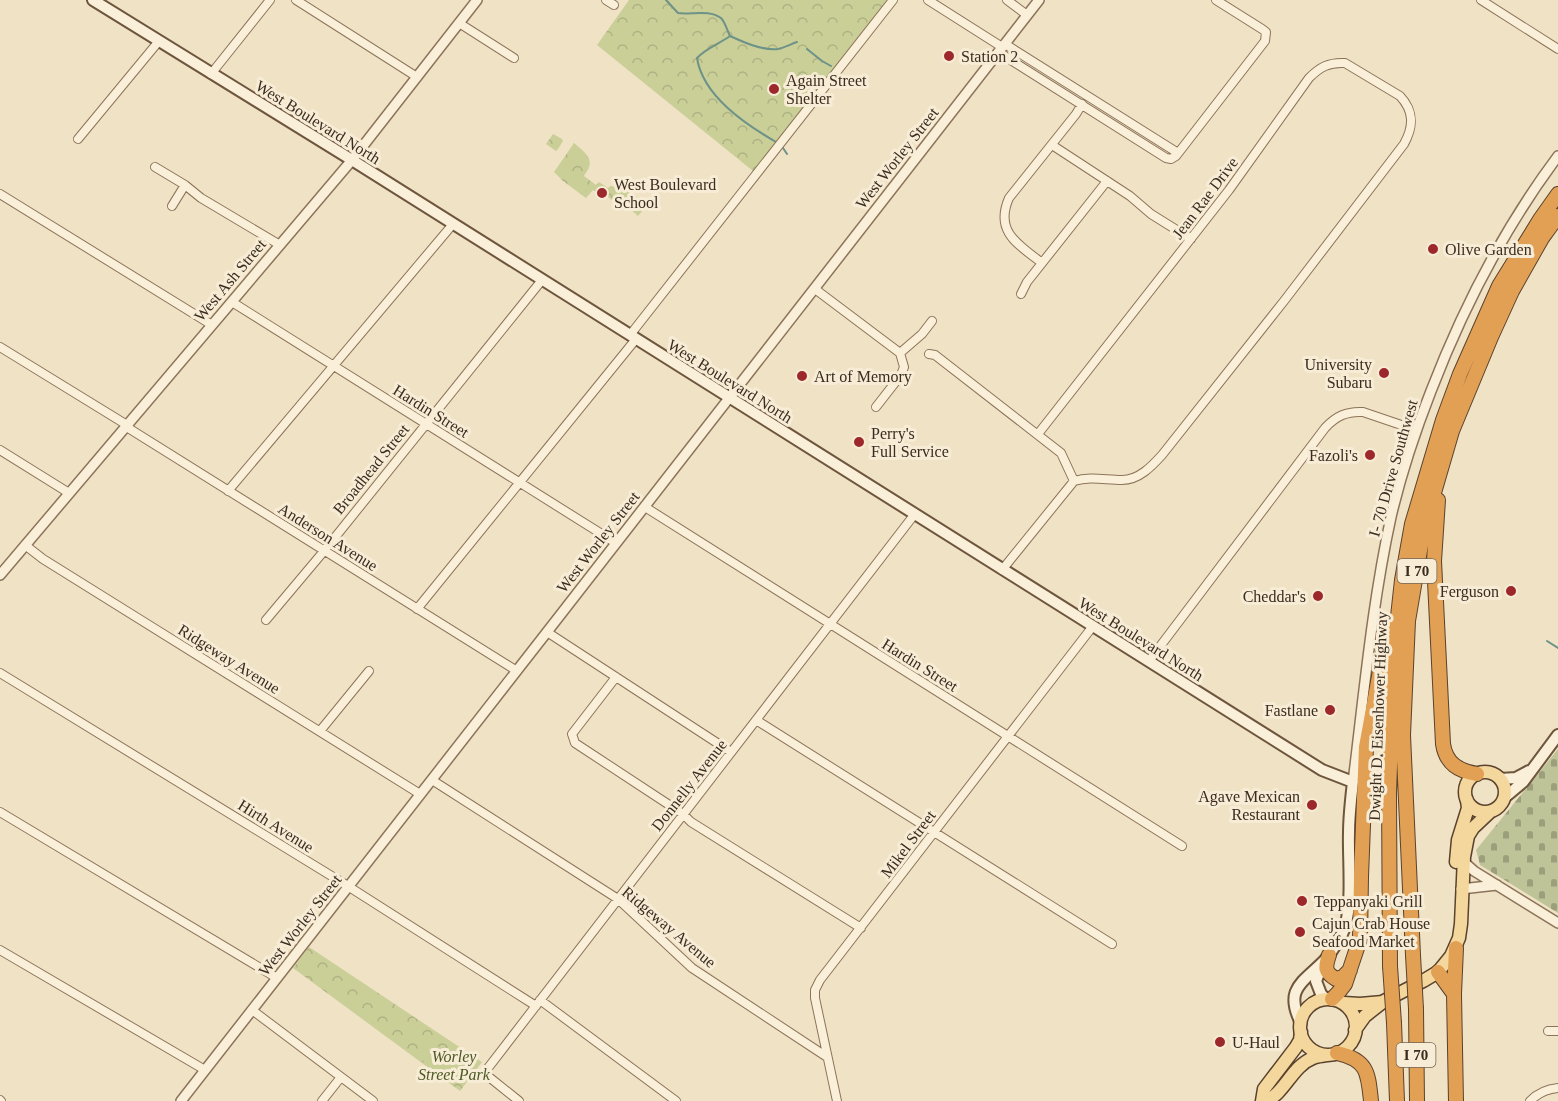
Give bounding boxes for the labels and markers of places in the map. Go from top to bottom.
place label: Station 2 [961,48,1018,65]
marker: Station 2 [942,49,956,63]
place label: Again Street Shelter [786,72,867,107]
marker: Again Street Shelter [767,82,781,96]
place label: West Boulevard School [614,176,716,211]
marker: West Boulevard School [595,186,609,200]
place label: Olive Garden [1445,241,1532,258]
marker: Olive Garden [1426,242,1440,256]
place label: University Subaru [1304,356,1372,391]
marker: University Subaru [1377,366,1391,380]
place label: Art of Memory [814,368,912,386]
marker: Art of Memory [795,369,809,383]
place label: Perry's Full Service [871,425,949,460]
marker: Perry's Full Service [852,435,866,449]
place label: Fazoli's [1309,447,1358,464]
marker: Fazoli's [1363,448,1377,462]
place label: Ferguson [1440,583,1499,601]
marker: Ferguson [1504,584,1518,598]
place label: Cheddar's [1243,588,1306,605]
marker: Cheddar's [1311,589,1325,603]
place label: Fastlane [1265,702,1318,719]
marker: Fastlane [1323,703,1337,717]
place label: Agave Mexican Restaurant [1198,788,1301,823]
marker: Agave Mexican Restaurant [1305,798,1319,812]
place label: Teppanyaki Grill [1314,893,1423,911]
marker: Teppanyaki Grill [1295,894,1309,908]
place label: Cajun Crab House Seafood Market [1312,915,1430,950]
marker: Cajun Crab House Seafood Market [1293,925,1307,939]
place label: U-Haul [1232,1034,1281,1051]
marker: U-Haul [1213,1035,1227,1049]

